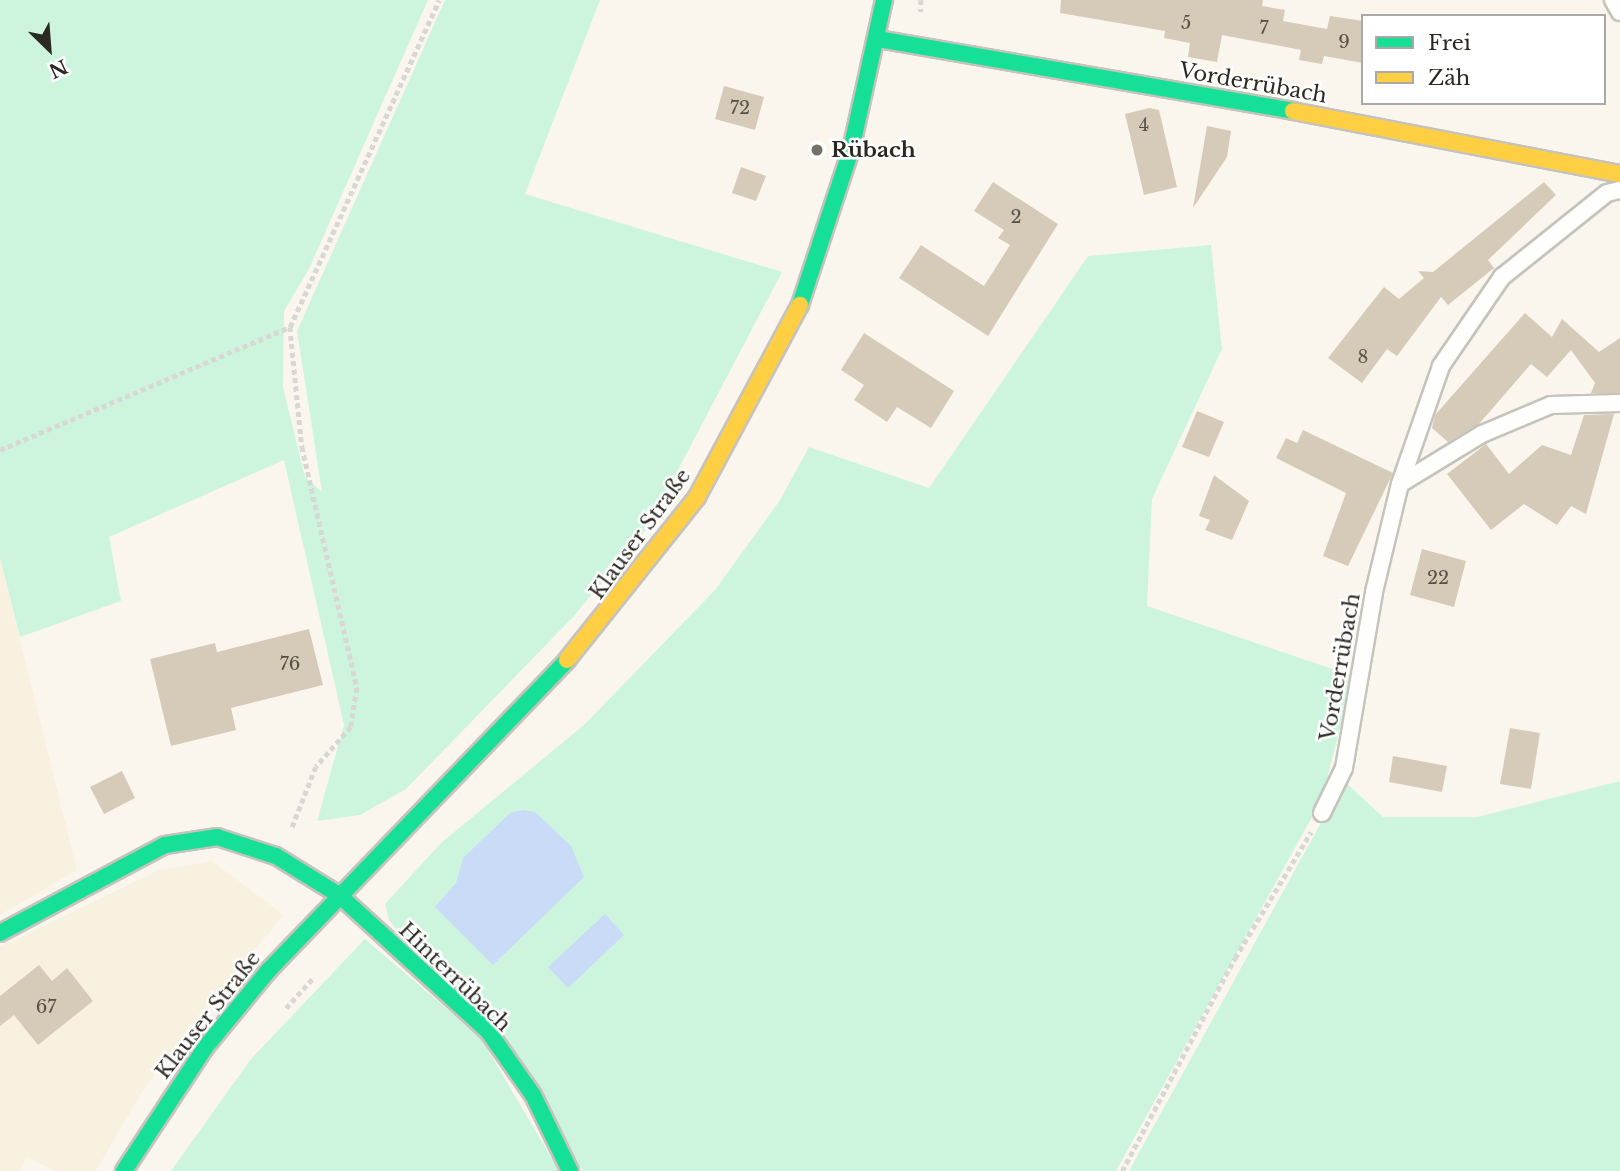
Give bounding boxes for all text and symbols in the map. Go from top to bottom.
house number: 5 [1181,12,1191,34]
north arrow [14,14,84,84]
legend [1361,14,1606,105]
house number: 7 [1259,17,1269,39]
text: Frei [1428,30,1471,56]
house number: 9 [1338,31,1350,53]
text: N [45,54,71,83]
street label: Vorderrübach [1177,58,1329,108]
text: Zäh [1428,65,1470,91]
house number: 72 [730,97,750,119]
house number: 4 [1139,114,1149,136]
place label: Rübach [831,137,916,163]
marker: Rübach [809,142,825,158]
house number: 2 [1010,206,1022,228]
house number: 8 [1358,346,1368,368]
street label: Klauser Straße [584,464,696,604]
house number: 22 [1427,567,1449,589]
street label: Vorderrübach [1315,591,1365,743]
house number: 76 [280,653,300,675]
street label: Hinterrübach [394,917,516,1037]
street label: Klauser Straße [150,946,266,1084]
house number: 67 [36,996,56,1018]

